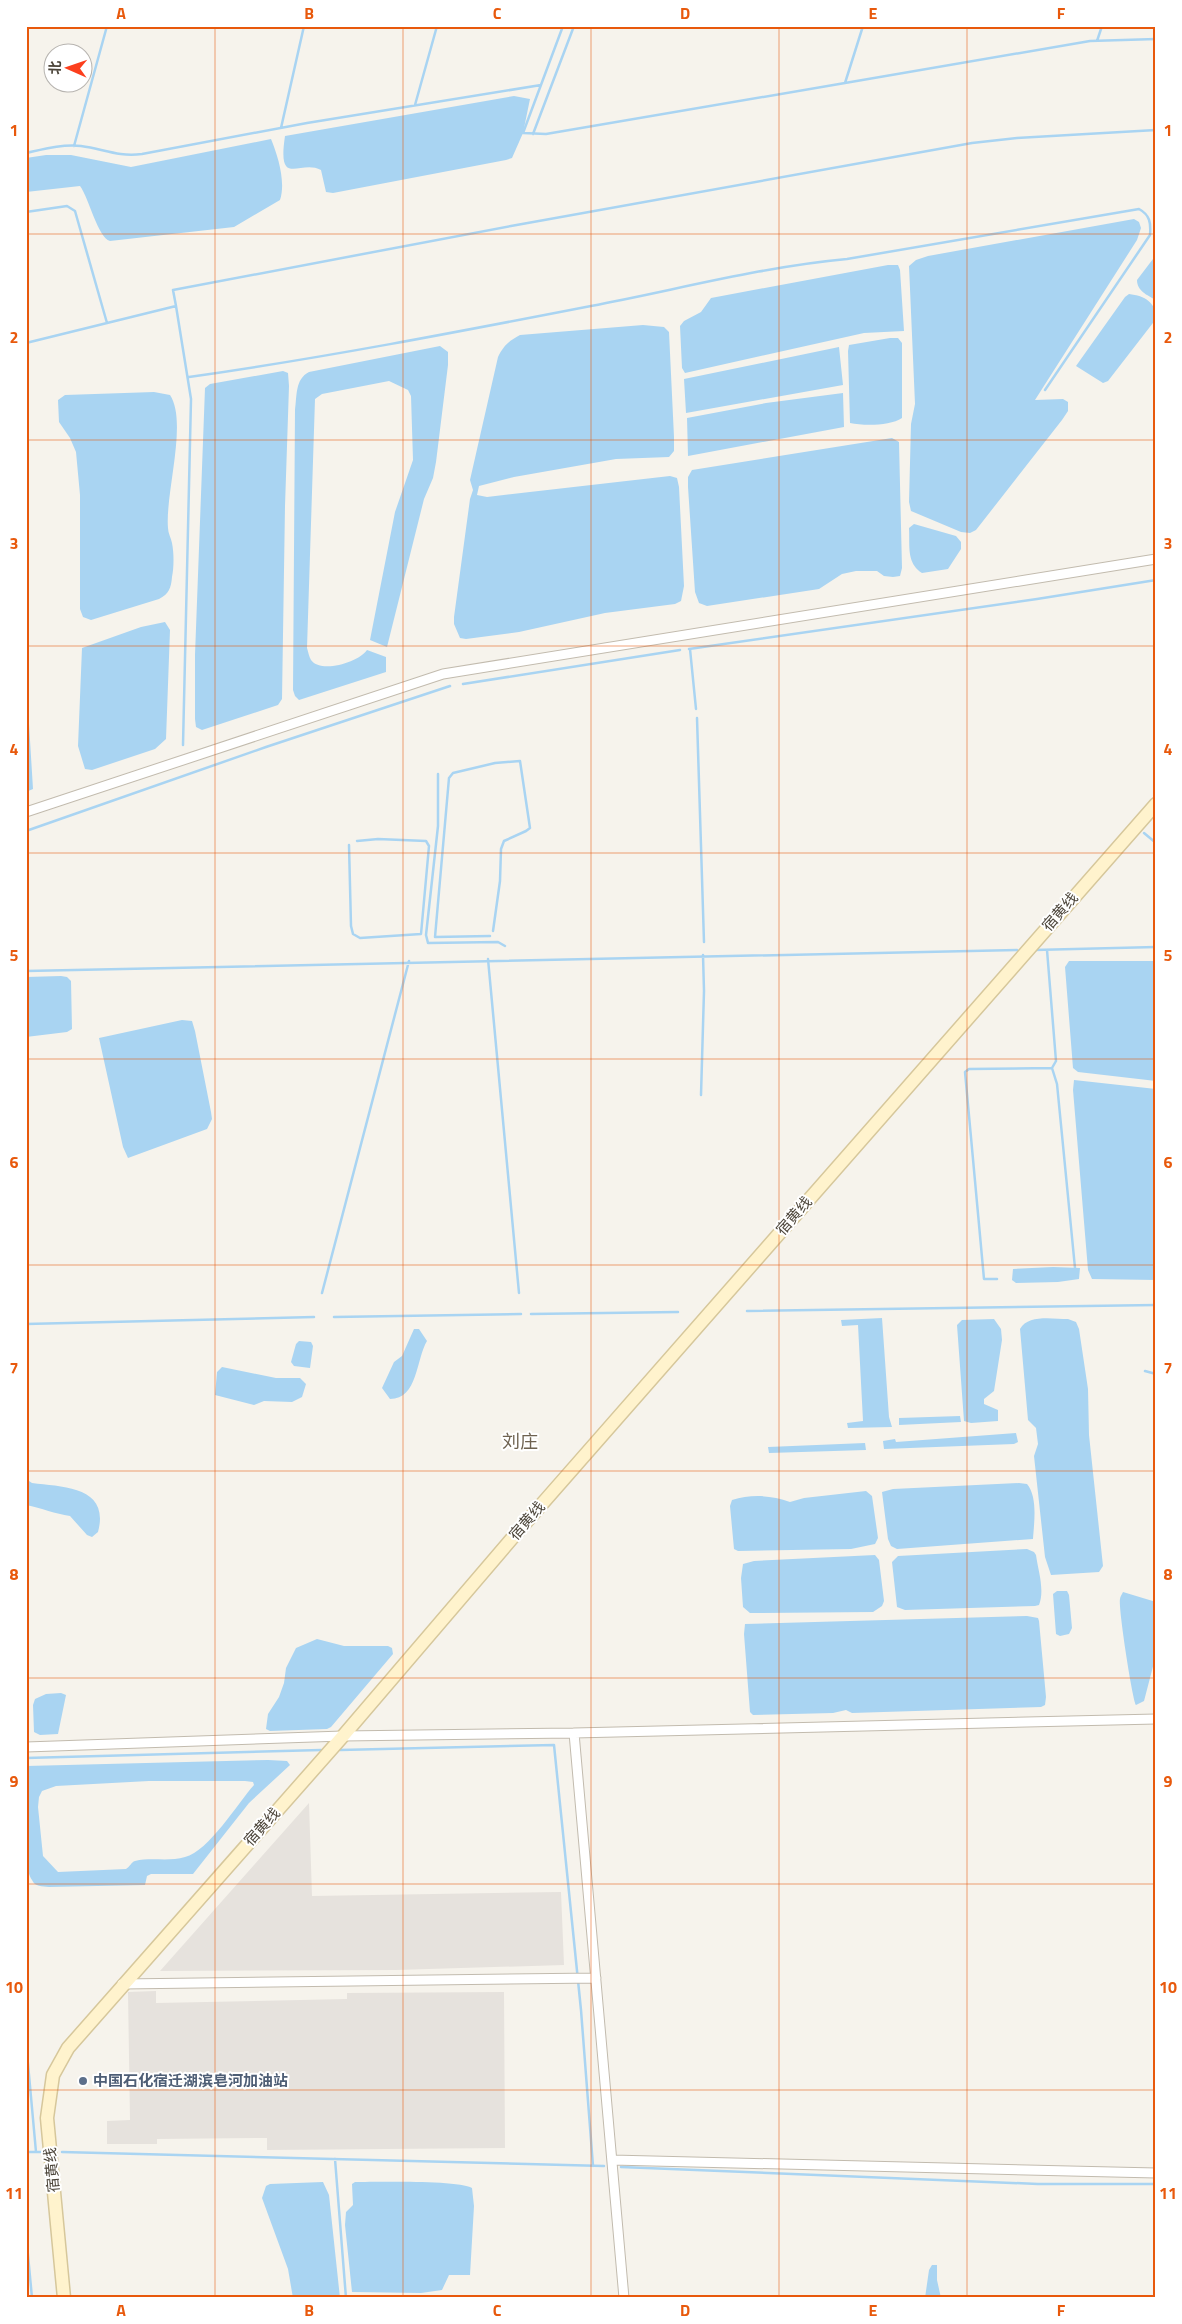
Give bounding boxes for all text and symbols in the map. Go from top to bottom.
text: A [116,1,126,25]
text: B [304,1,314,25]
text: C [493,1,502,25]
text: D [680,1,690,25]
text: E [869,1,878,25]
text: F [1057,1,1066,25]
north arrow [42,42,92,92]
text: 北 [44,60,65,75]
text: 1 [10,118,18,142]
text: 1 [1164,118,1172,142]
text: 2 [10,325,18,349]
text: 2 [1164,325,1172,349]
text: 3 [10,531,18,555]
text: 3 [1164,531,1172,555]
text: 4 [10,737,19,761]
text: 4 [1164,737,1173,761]
street label: 宿黄线 [1036,887,1083,936]
text: 5 [10,943,19,967]
text: 5 [1164,943,1173,967]
text: 6 [10,1150,19,1174]
text: 6 [1164,1150,1173,1174]
street label: 宿黄线 [770,1191,817,1240]
text: 7 [10,1356,18,1380]
text: 7 [1164,1356,1172,1380]
district label: 刘庄 [502,1428,538,1455]
street label: 宿黄线 [503,1496,550,1545]
text: 8 [10,1562,19,1586]
text: 8 [1164,1562,1173,1586]
text: 9 [10,1769,19,1793]
text: 9 [1164,1769,1173,1793]
street label: 宿黄线 [238,1802,285,1851]
text: 10 [5,1975,23,1999]
text: 10 [1159,1975,1177,1999]
place label: 中国石化宿迁湖滨皂河加油站 [93,2069,288,2092]
marker: 中国石化宿迁湖滨皂河加油站 [77,2075,89,2087]
street label: 宿黄线 [38,2147,65,2193]
text: 11 [5,2181,23,2205]
text: 11 [1159,2181,1177,2205]
text: A [116,2298,126,2322]
text: B [304,2298,314,2322]
text: C [493,2298,502,2322]
text: D [680,2298,690,2322]
text: E [869,2298,878,2322]
text: F [1057,2298,1066,2322]

